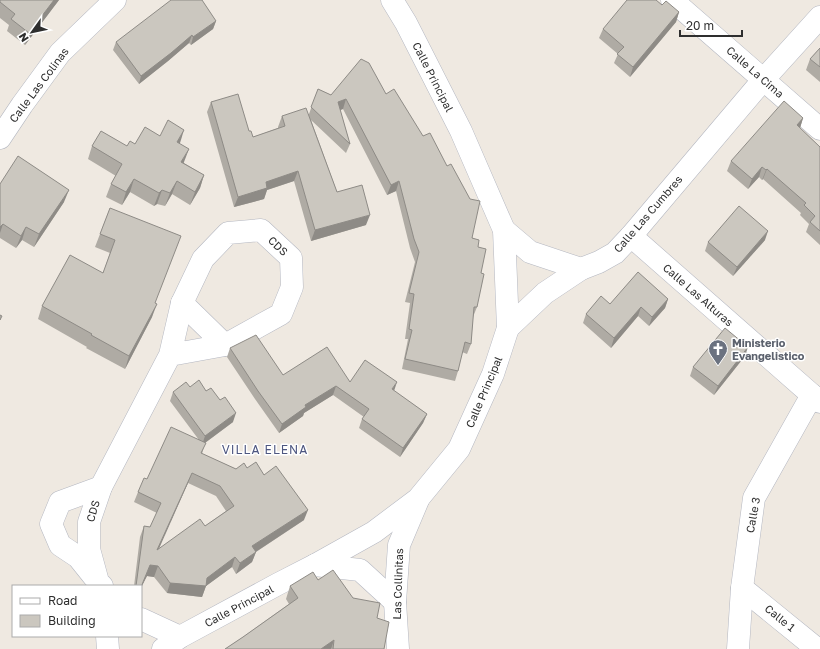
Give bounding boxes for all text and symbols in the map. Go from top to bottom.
north arrow [12,12,52,52]
scale bar [680,12,742,38]
text: 20 m [686,18,714,33]
text: N [15,31,31,45]
street label: Calle Principal [410,40,457,114]
street label: Calle La Cima [724,43,787,100]
street label: Calle Las Colinas [6,45,71,125]
street label: Calle Las Cumbres [611,172,685,255]
street label: CDS [266,233,291,258]
street label: Calle Las Alturas [661,261,736,329]
place label: Ministerio Evangelistico [732,336,805,362]
church icon: Ministerio Evangelistico [707,338,729,366]
street label: Calle Principal [463,354,505,430]
district label: VILLA ELENA [222,442,308,457]
street label: Calle 3 [743,496,762,534]
street label: CDS [83,498,102,523]
street label: Las Collinitas [390,548,405,620]
street label: Calle Principal [202,582,276,629]
legend [12,585,142,637]
text: Road [48,593,77,608]
street label: Calle 1 [763,602,798,634]
text: Building [48,613,96,628]

